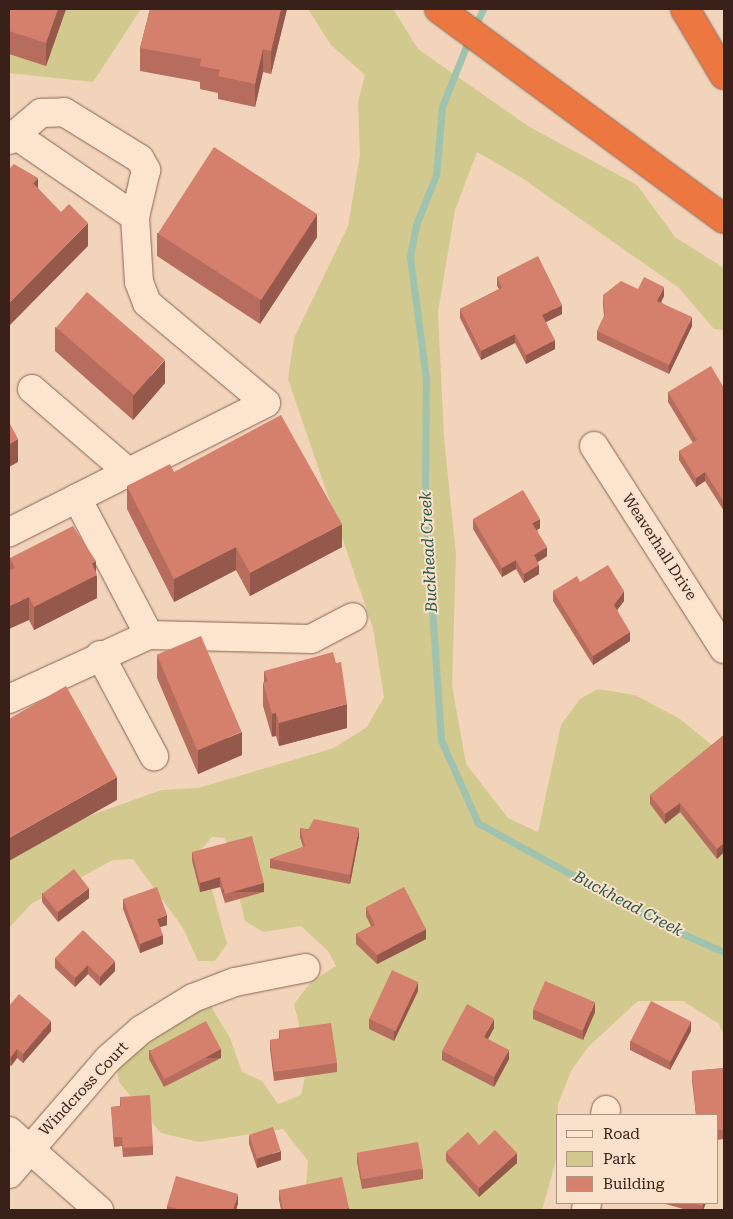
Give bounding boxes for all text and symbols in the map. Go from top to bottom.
street label: Weaverhall Drive [618,490,700,604]
water label: Buckhead Creek [416,491,442,613]
water label: Buckhead Creek [570,867,686,941]
street label: Windcross Court [36,1038,132,1140]
legend [556,1114,718,1204]
text: Road [603,1125,640,1143]
text: Park [603,1150,636,1168]
text: Building [603,1175,664,1193]

